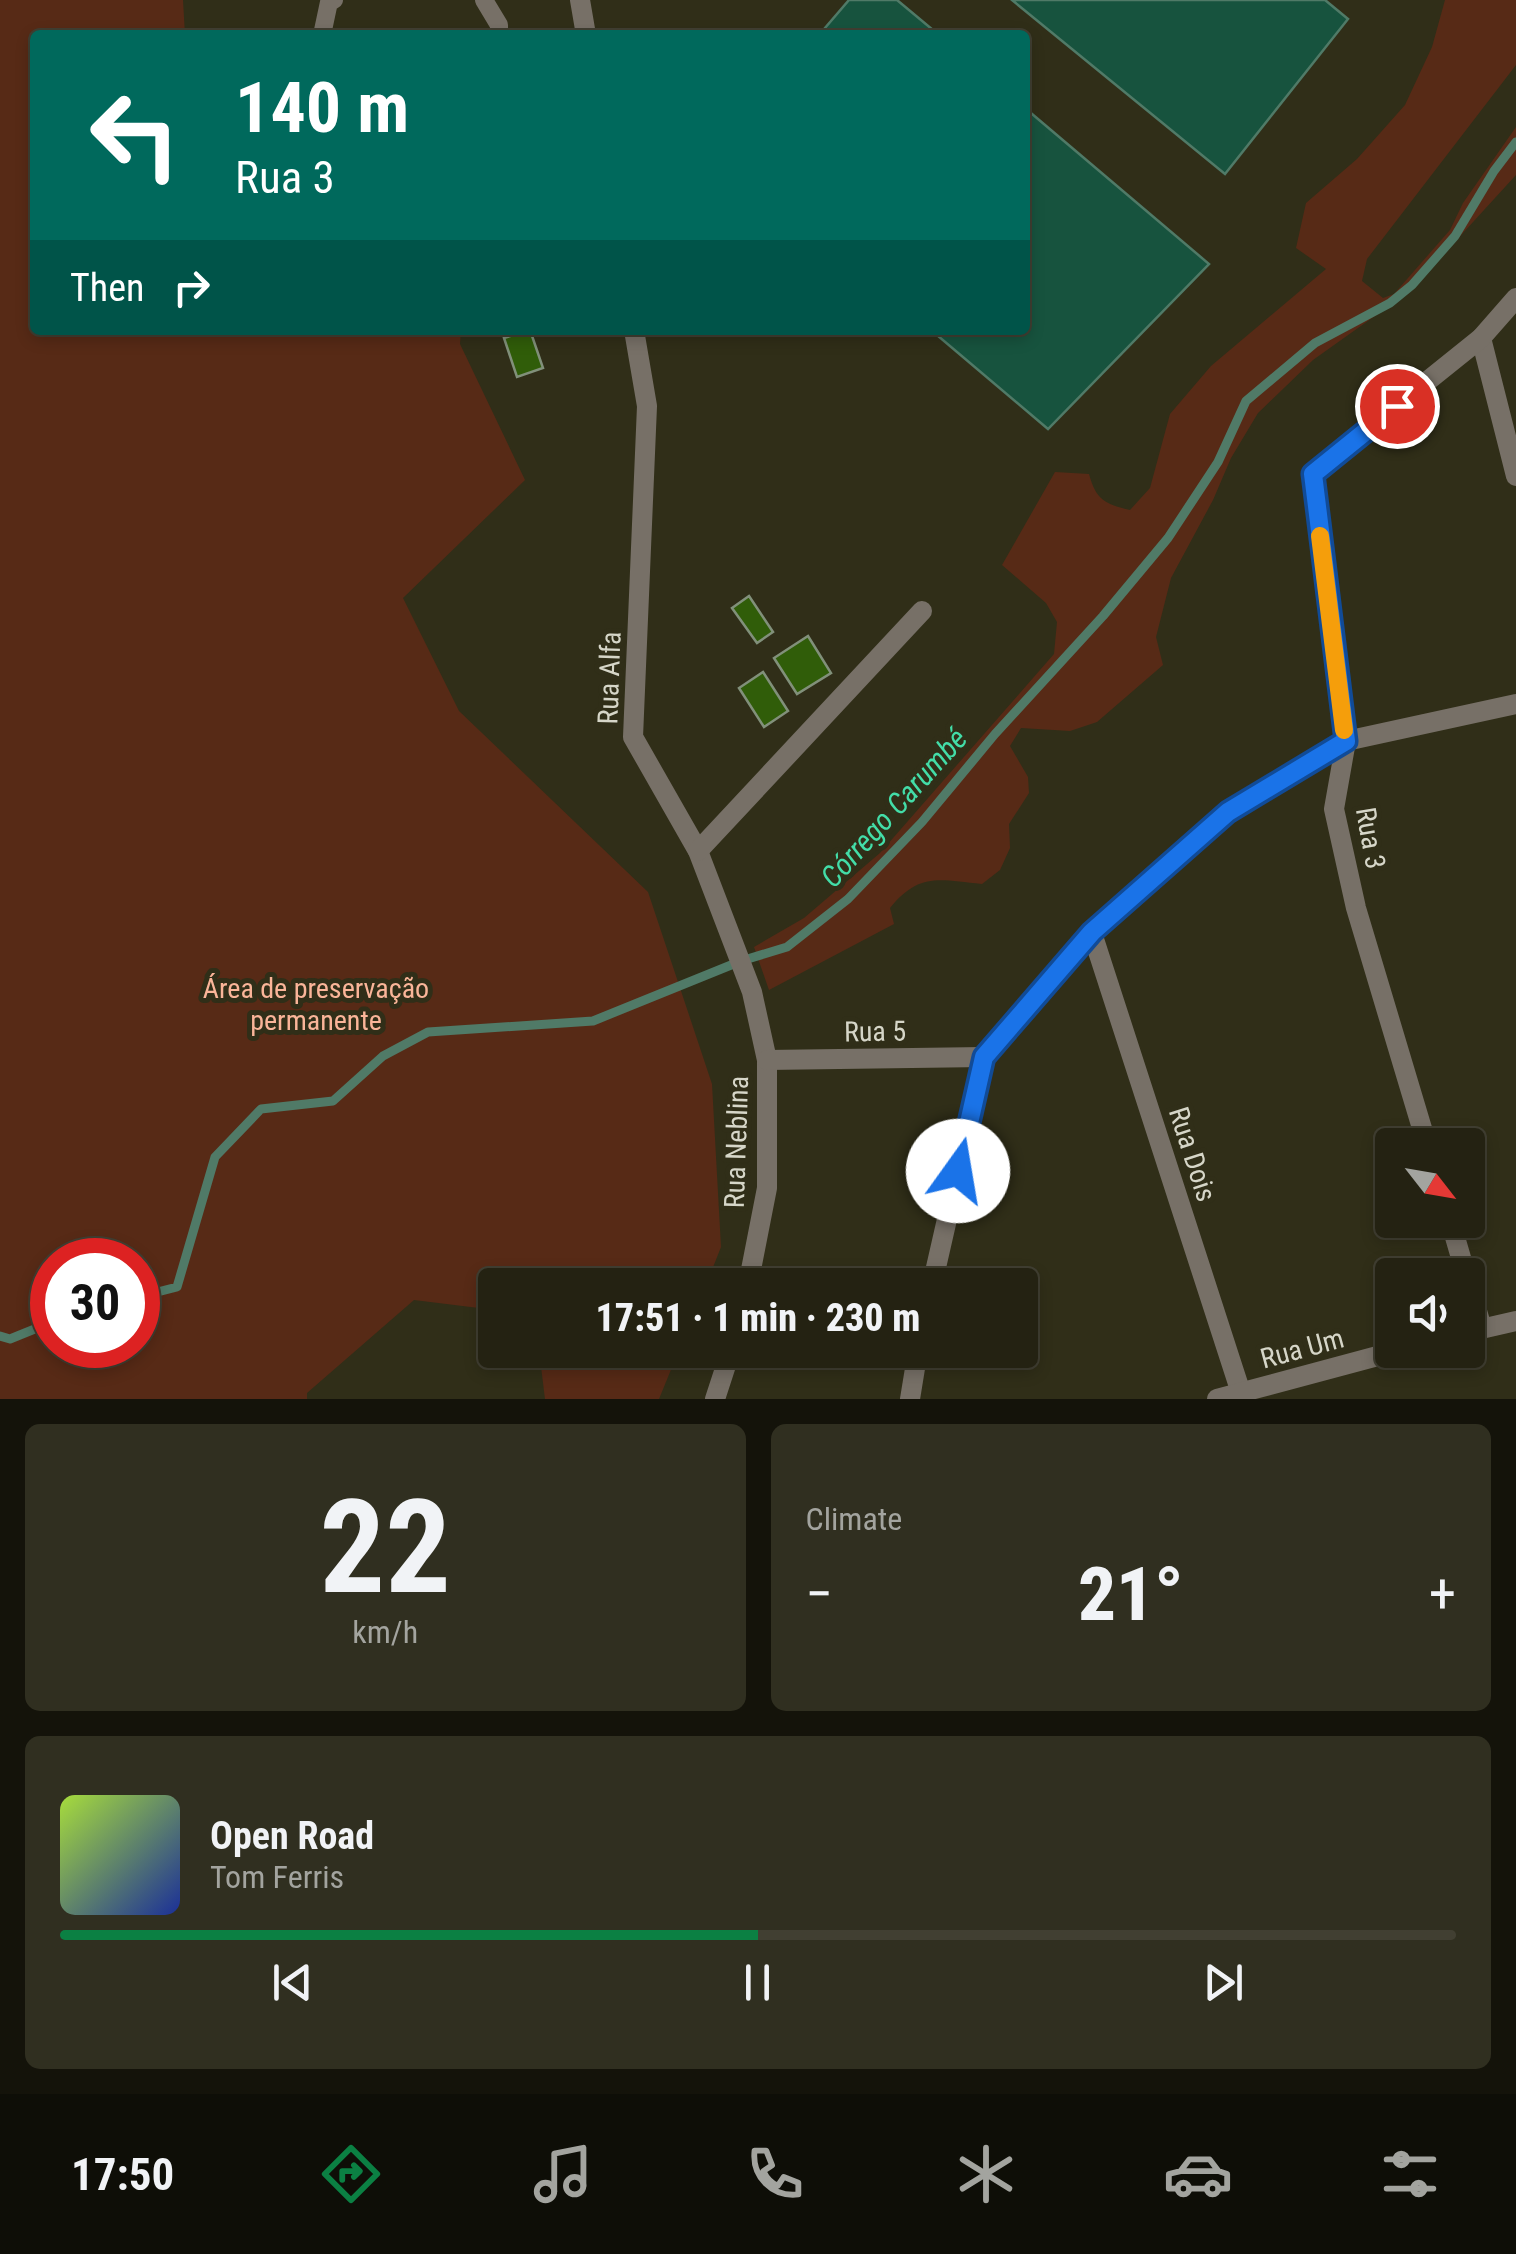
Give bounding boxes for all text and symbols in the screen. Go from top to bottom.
text: 140 m [235,67,409,149]
icon: left [70,70,200,200]
text: Rua 3 [235,151,335,204]
icon: right [164,260,219,315]
text: Then [70,266,144,310]
pin [1355,364,1440,449]
icon: arrive [1370,379,1425,434]
street label: Rua Alfa [591,631,628,725]
water label: Córrego Carumbé [813,721,974,894]
street label: Rua 3 [1349,805,1392,872]
park label: Área de preservação permanente [203,972,429,1037]
street label: Rua 5 [844,1014,906,1049]
street label: Rua Neblina [718,1075,755,1209]
street label: Rua Dois [1162,1103,1223,1206]
position arrow [906,1119,1010,1223]
north arrow [1375,1128,1485,1238]
map controls [1375,1128,1485,1368]
speed limit sign: 30 [30,1238,160,1368]
button: sound [1375,1258,1485,1368]
text: 17:51 · 1 min · 230 m [596,1296,920,1340]
street label: Rua Um [1257,1322,1347,1375]
text: 22 [320,1471,451,1624]
text: Climate [806,1500,902,1538]
text: 21° [1078,1550,1184,1638]
text: − [806,1562,833,1626]
text: + [1429,1562,1456,1626]
text: km/h [352,1613,418,1651]
text: Open Road [210,1814,374,1858]
text: Tom Ferris [210,1858,344,1896]
icon: previous [265,1955,320,2010]
icon: pause [730,1955,785,2010]
icon: next [1196,1955,1251,2010]
icon: directions [316,2139,386,2209]
icon: music [528,2139,598,2209]
icon: phone [740,2139,810,2209]
icon: climate [951,2139,1021,2209]
icon: car [1163,2139,1233,2209]
icon: filters [1375,2139,1445,2209]
text: 17:50 [71,2148,174,2201]

